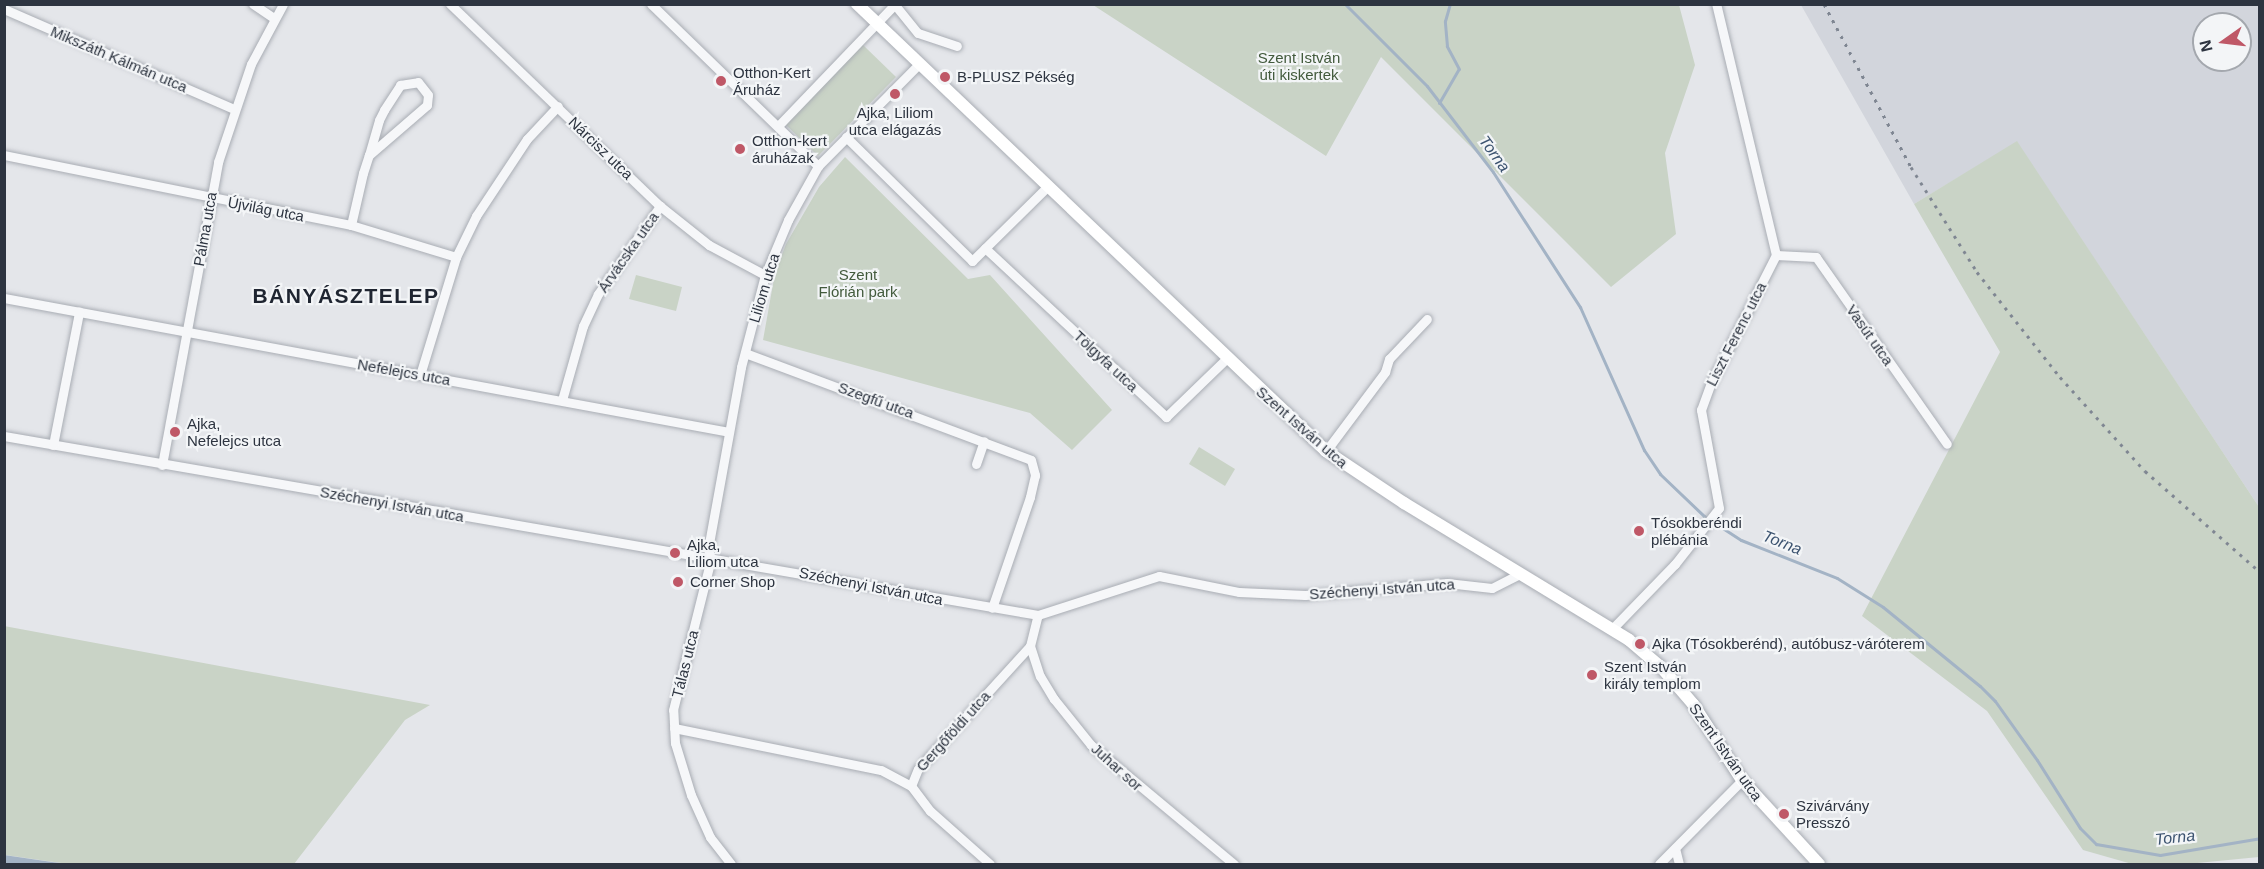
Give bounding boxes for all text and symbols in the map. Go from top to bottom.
north arrow [2192,12,2252,72]
street label: Mikszáth Kálmán utca [48,22,190,96]
text: N [2196,38,2216,54]
park label: Szent István úti kiskertek [1258,48,1340,83]
place label: Otthon-Kert Áruház [733,63,811,98]
place label: B-PLUSZ Pékség [957,68,1075,86]
marker: B-PLUSZ Pékség [938,70,952,84]
marker: Otthon-Kert Áruház [714,74,728,88]
marker: Ajka, Liliom utca elágazás [888,87,902,101]
place label: Ajka, Liliom utca elágazás [849,103,941,138]
street label: Nárcisz utca [565,113,637,183]
place label: Otthon-kert áruházak [752,131,827,166]
water label: Torna [1474,132,1514,176]
marker: Otthon-kert áruházak [733,142,747,156]
street label: Pálma utca [190,190,220,268]
street label: Újvilág utca [226,193,306,225]
street label: Árvácska utca [594,208,662,296]
street label: Liliom utca [745,251,783,325]
park label: Szent Flórián park [818,265,898,300]
street label: Liszt Ferenc utca [1702,279,1770,389]
district label: BÁNYÁSZTELEP [252,283,440,309]
street label: Vasút utca [1843,301,1897,369]
street label: Tölgyfa utca [1070,327,1142,395]
street label: Nefelejcs utca [356,355,452,389]
street label: Szegfű utca [836,378,916,422]
street label: Szent István utca [1253,382,1351,472]
place label: Ajka, Nefelejcs utca [187,414,281,449]
marker: Ajka, Nefelejcs utca [168,425,182,439]
street label: Széchenyi István utca [319,482,465,526]
place label: Tósokberéndi plébánia [1651,513,1742,548]
marker: Tósokberéndi plébánia [1632,524,1646,538]
water label: Torna [1760,527,1804,559]
place label: Ajka, Liliom utca [687,535,759,570]
marker: Ajka, Liliom utca [668,546,682,560]
street label: Széchenyi István utca [798,563,944,609]
place label: Corner Shop [690,573,775,591]
marker: Corner Shop [671,575,685,589]
street label: Széchenyi István utca [1309,575,1455,603]
street label: Tálas utca [668,628,702,700]
place label: Ajka (Tósokberénd), autóbusz-váróterem [1652,635,1925,653]
marker: Ajka (Tósokberénd), autóbusz-váróterem [1633,637,1647,651]
place label: Szent István király templom [1604,657,1701,692]
marker: Szent István király templom [1585,668,1599,682]
street label: Gergőföldi utca [912,687,994,775]
street label: Szent István utca [1686,700,1766,804]
street label: Juhar sor [1088,739,1146,795]
place label: Szivárvány Presszó [1796,796,1869,831]
marker: Szivárvány Presszó [1777,807,1791,821]
water label: Torna [2154,826,2196,850]

